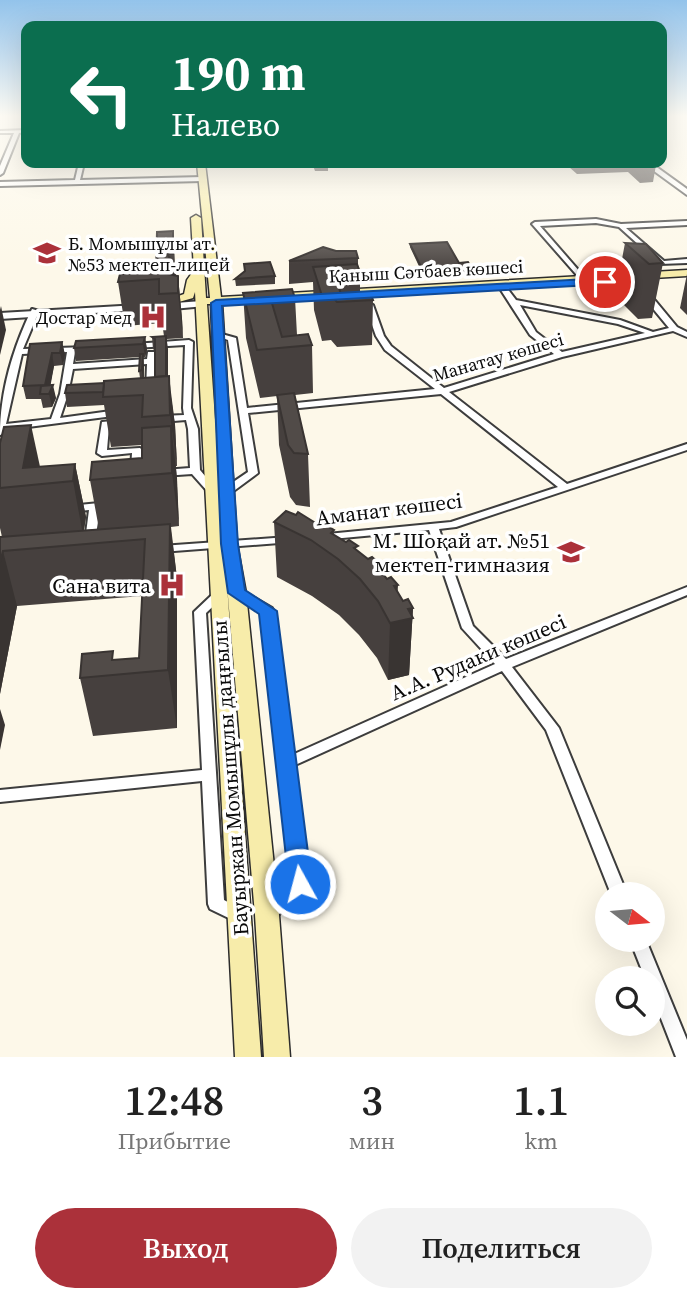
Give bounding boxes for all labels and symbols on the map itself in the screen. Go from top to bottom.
place label: Б. Момышұлы ат. №53 мектеп-лицей [68,231,230,277]
school or university icon: Б. Момышұлы ат. №53 мектеп-лицей [32,238,62,268]
pin [575,252,635,312]
street label: Қаныш Сәтбаев көшесі [328,253,524,289]
hospital icon: Достар мед [138,302,168,332]
place label: Достар мед [36,305,132,330]
street label: Манатау көшесі [430,326,566,388]
street label: Аманат көшесі [314,486,464,532]
place label: М. Шоқай ат. №51 мектеп-гимназия [373,526,550,579]
school or university icon: М. Шоқай ат. №51 мектеп-гимназия [556,537,586,567]
hospital icon: Сана вита [157,570,187,600]
place label: Сана вита [52,571,151,600]
street label: А.А. Рудаки көшесі [386,607,570,707]
street label: Бауыржан Момышұлы даңғылы [204,619,256,937]
position arrow [263,847,337,921]
north arrow [595,882,665,952]

